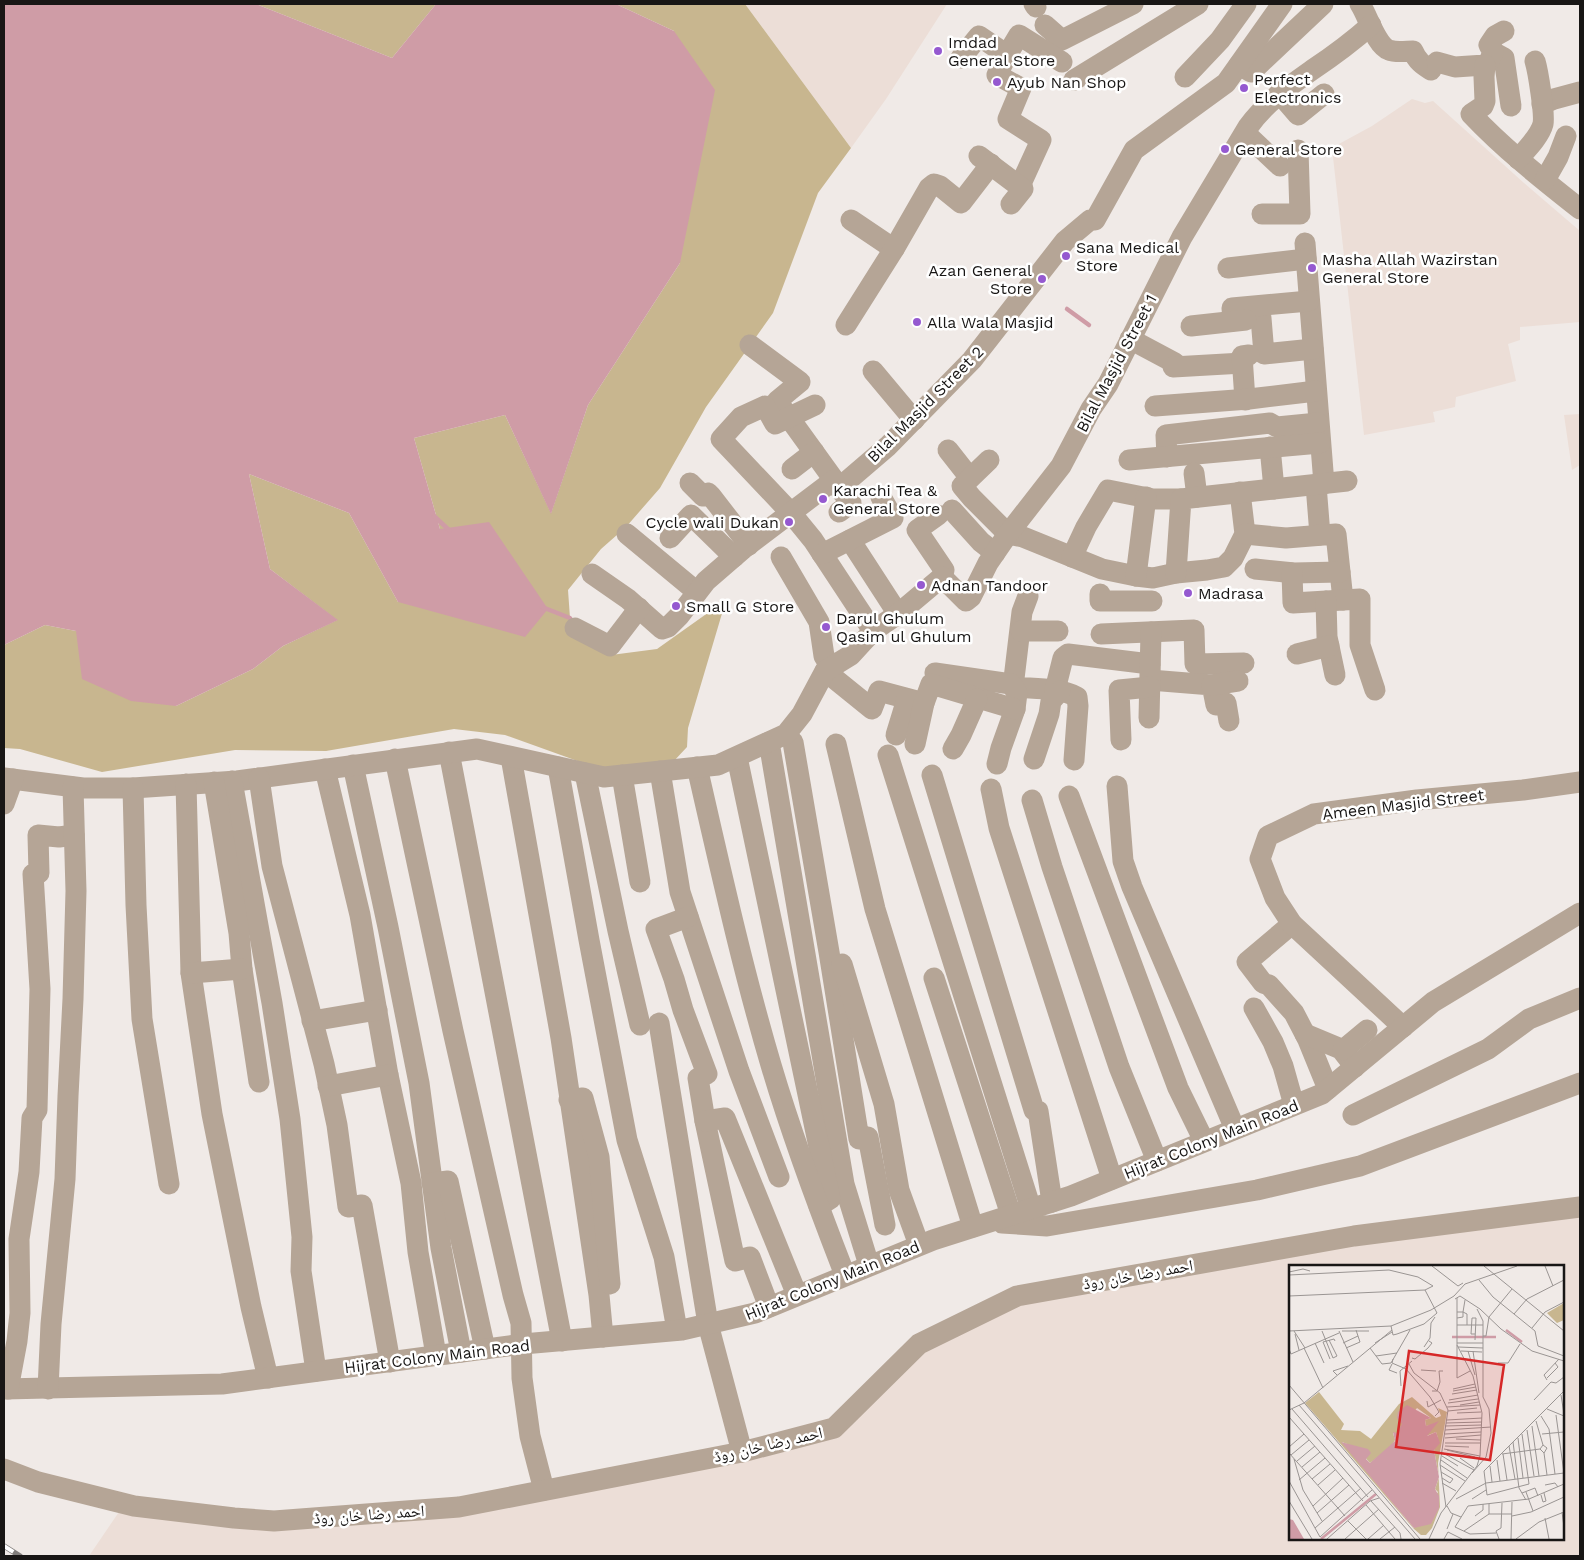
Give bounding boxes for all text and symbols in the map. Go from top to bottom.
place label: Imdad General Store [948,33,1055,70]
marker: Imdad General Store [932,45,944,57]
place label: Perfect Electronics [1254,70,1341,107]
place label: Ayub Nan Shop [1007,73,1126,92]
marker: Ayub Nan Shop [991,76,1003,88]
marker: Perfect Electronics [1238,82,1250,94]
place label: General Store [1235,140,1342,159]
marker: General Store [1219,143,1231,155]
place label: Sana Medical Store [1076,238,1179,275]
marker: Sana Medical Store [1060,250,1072,262]
place label: Masha Allah Wazirstan General Store [1322,250,1498,287]
place label: Azan General Store [928,261,1032,298]
marker: Masha Allah Wazirstan General Store [1306,262,1318,274]
marker: Azan General Store [1036,273,1048,285]
street label: Bilal Masjid Street 1 [1072,291,1161,435]
place label: Alla Wala Masjid [927,313,1054,332]
marker: Alla Wala Masjid [911,316,923,328]
street label: Bilal Masjid Street 2 [863,342,987,466]
place label: Karachi Tea & General Store [833,481,940,518]
marker: Karachi Tea & General Store [817,493,829,505]
place label: Cycle wali Dukan [645,513,779,532]
marker: Cycle wali Dukan [783,516,795,528]
place label: Adnan Tandoor [931,576,1049,595]
marker: Adnan Tandoor [915,579,927,591]
place label: Madrasa [1198,584,1264,603]
marker: Madrasa [1182,587,1194,599]
place label: Small G Store [686,597,794,616]
marker: Small G Store [670,600,682,612]
place label: Darul Ghulum Qasim ul Ghulum [836,609,971,646]
marker: Darul Ghulum Qasim ul Ghulum [820,621,832,633]
street label: Ameen Masjid Street [1321,785,1485,824]
street label: Hijrat Colony Main Road [1121,1096,1301,1183]
street label: Hijrat Colony Main Road [742,1237,922,1324]
street label: احمد رضا خان روڈ [1082,1255,1195,1294]
inset map [1289,1265,1564,1540]
street label: Hijrat Colony Main Road [343,1336,531,1377]
street label: احمد رضا خان روڈ [712,1423,825,1467]
street label: احمد رضا خان روڈ [313,1501,425,1529]

